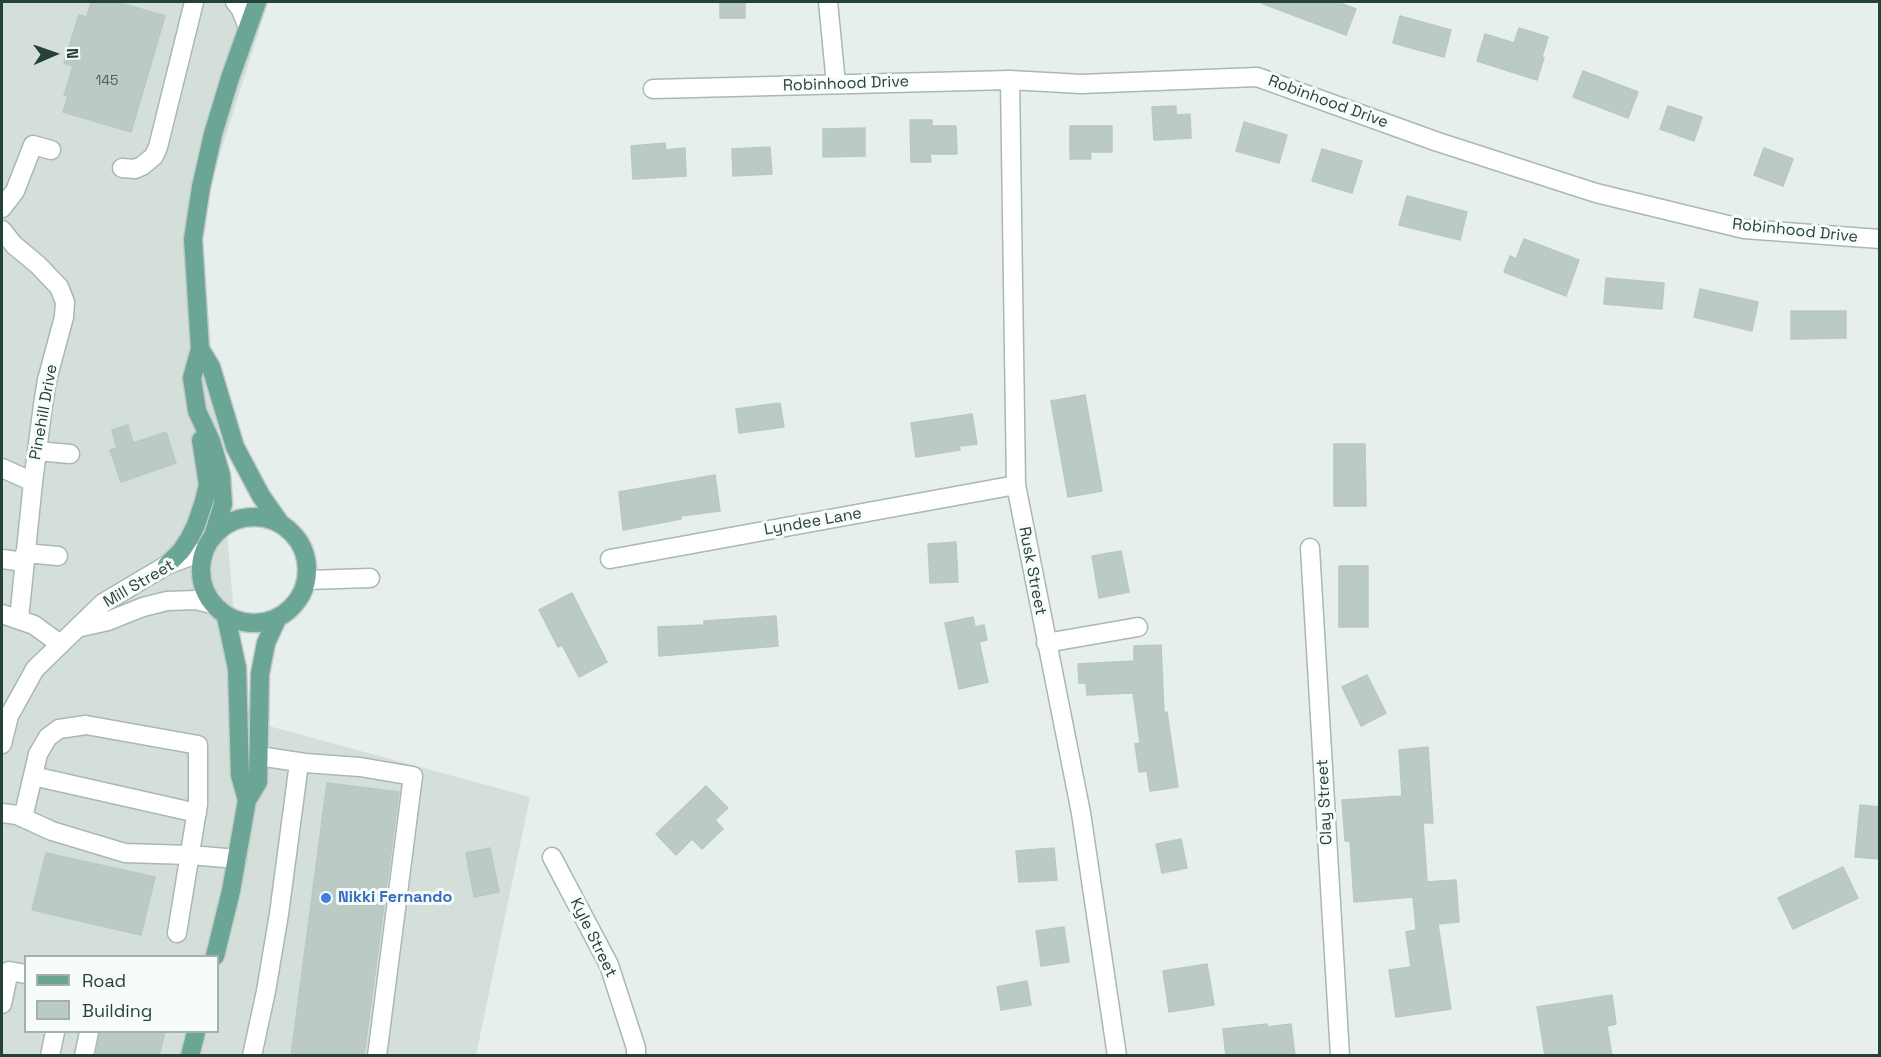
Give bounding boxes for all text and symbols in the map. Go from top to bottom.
north arrow [24,24,84,84]
text: N [62,48,83,59]
street label: Robinhood Drive [1265,71,1391,133]
street label: Robinhood Drive [783,72,909,96]
house number: 145 [96,73,118,89]
street label: Robinhood Drive [1731,215,1859,247]
street label: Pinehill Drive [26,363,62,461]
street label: Lyndee Lane [763,504,863,540]
street label: Rusk Street [1014,525,1050,617]
street label: Mill Street [100,556,178,612]
street label: Clay Street [1313,759,1337,845]
place label: Nikki Fernando [338,888,452,908]
marker: Nikki Fernando [319,891,333,905]
street label: Kyle Street [566,895,620,981]
legend [24,955,219,1033]
text: Road [82,969,126,992]
text: Building [82,999,152,1022]

